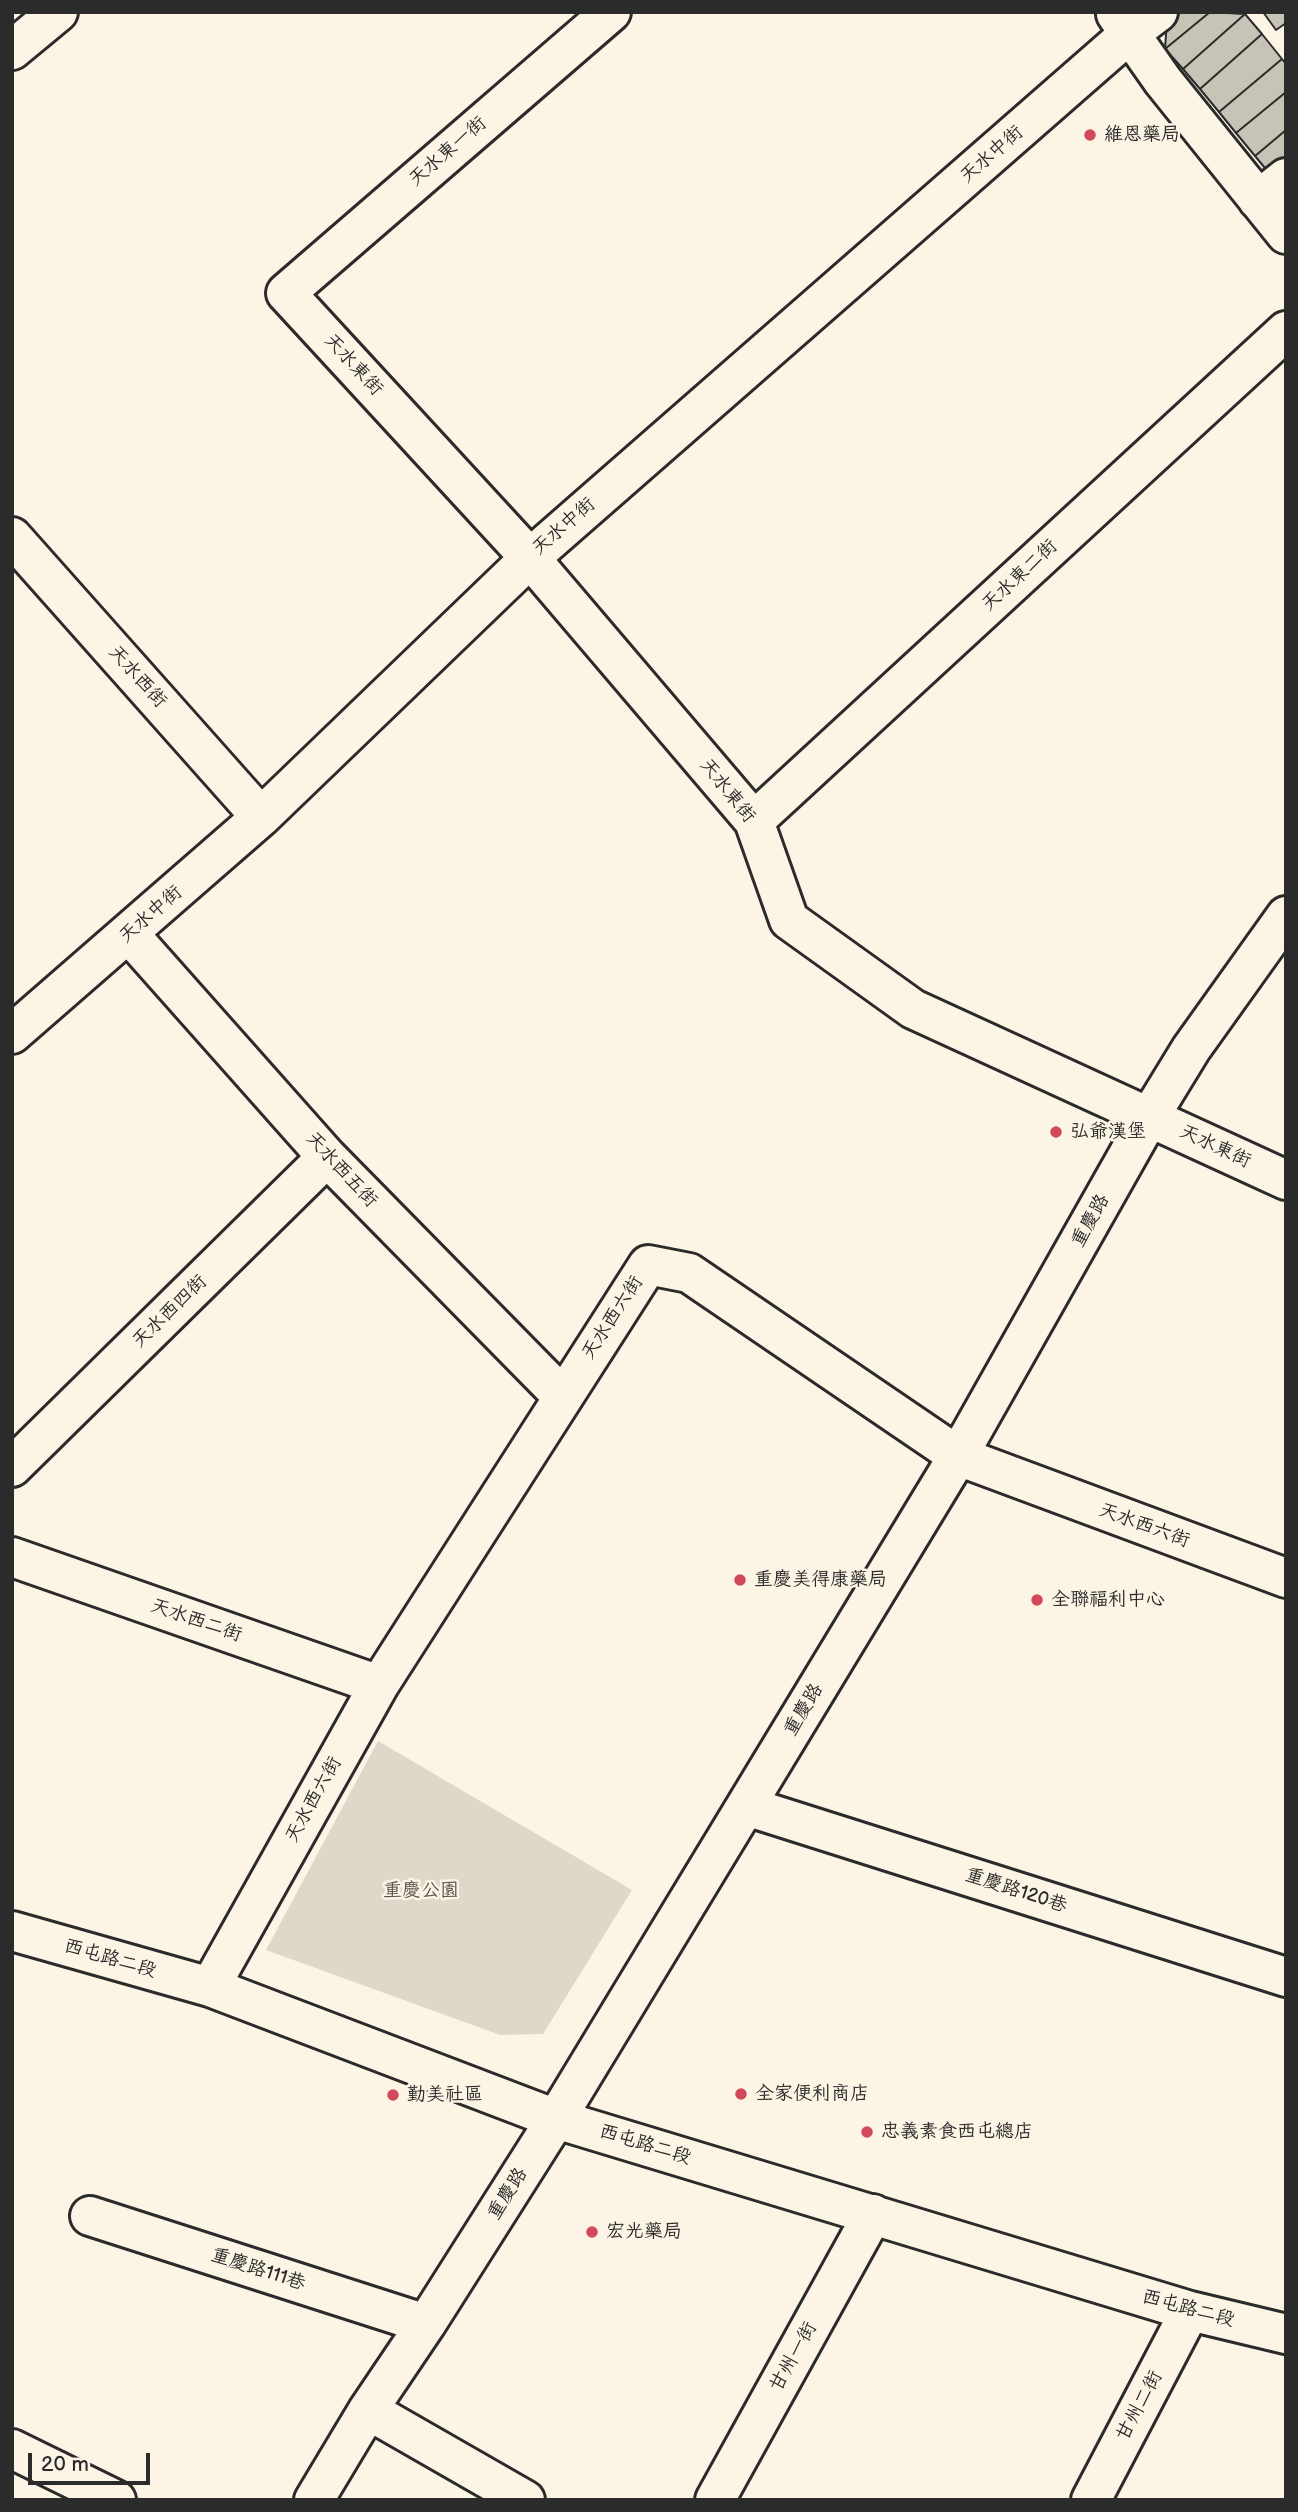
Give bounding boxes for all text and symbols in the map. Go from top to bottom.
street label: 天水東一街 [405,112,491,192]
street label: 天水中街 [956,121,1028,189]
place label: 維恩藥局 [1104,124,1180,146]
marker: 維恩藥局 [1082,127,1098,143]
street label: 天水東街 [319,329,387,401]
street label: 天水中街 [528,493,600,561]
street label: 天水東二街 [977,535,1063,617]
street label: 天水西街 [103,641,171,713]
street label: 天水東街 [694,754,760,828]
street label: 天水中街 [115,881,187,949]
place label: 弘爺漢堡 [1070,1121,1146,1143]
street label: 天水東街 [1176,1121,1254,1173]
marker: 弘爺漢堡 [1048,1124,1064,1140]
street label: 天水西五街 [300,1127,382,1213]
street label: 重慶路 [1067,1191,1115,1251]
street label: 天水西四街 [128,1271,212,1353]
street label: 天水西六街 [578,1272,648,1364]
street label: 天水西六街 [1095,1499,1193,1553]
place label: 重慶美得康藥局 [754,1569,887,1591]
marker: 重慶美得康藥局 [732,1572,748,1588]
place label: 全聯福利中心 [1051,1589,1165,1611]
marker: 全聯福利中心 [1029,1592,1045,1608]
street label: 天水西二街 [147,1595,245,1647]
street label: 重慶路 [780,1680,828,1740]
street label: 天水西六街 [281,1753,347,1847]
street label: 重慶路120巷 [962,1864,1070,1918]
park label: 重慶公園 [383,1880,459,1902]
street label: 西屯路二段 [61,1935,159,1983]
place label: 全家便利商店 [755,2083,869,2105]
place label: 勤美社區 [407,2084,483,2106]
marker: 全家便利商店 [733,2086,749,2102]
marker: 勤美社區 [385,2087,401,2103]
street label: 西屯路二段 [596,2120,694,2170]
place label: 忠義素食西屯總店 [881,2121,1033,2143]
marker: 忠義素食西屯總店 [859,2124,875,2140]
street label: 重慶路 [483,2164,533,2224]
place label: 宏光藥局 [606,2221,682,2243]
marker: 宏光藥局 [584,2224,600,2240]
street label: 重慶路111巷 [208,2244,308,2296]
street label: 西屯路二段 [1139,2286,1237,2332]
street label: 甘州一街 [766,2318,822,2396]
street label: 甘州二街 [1112,2367,1168,2445]
scale bar [32,2438,154,2482]
text: 20 m [41,2452,89,2477]

